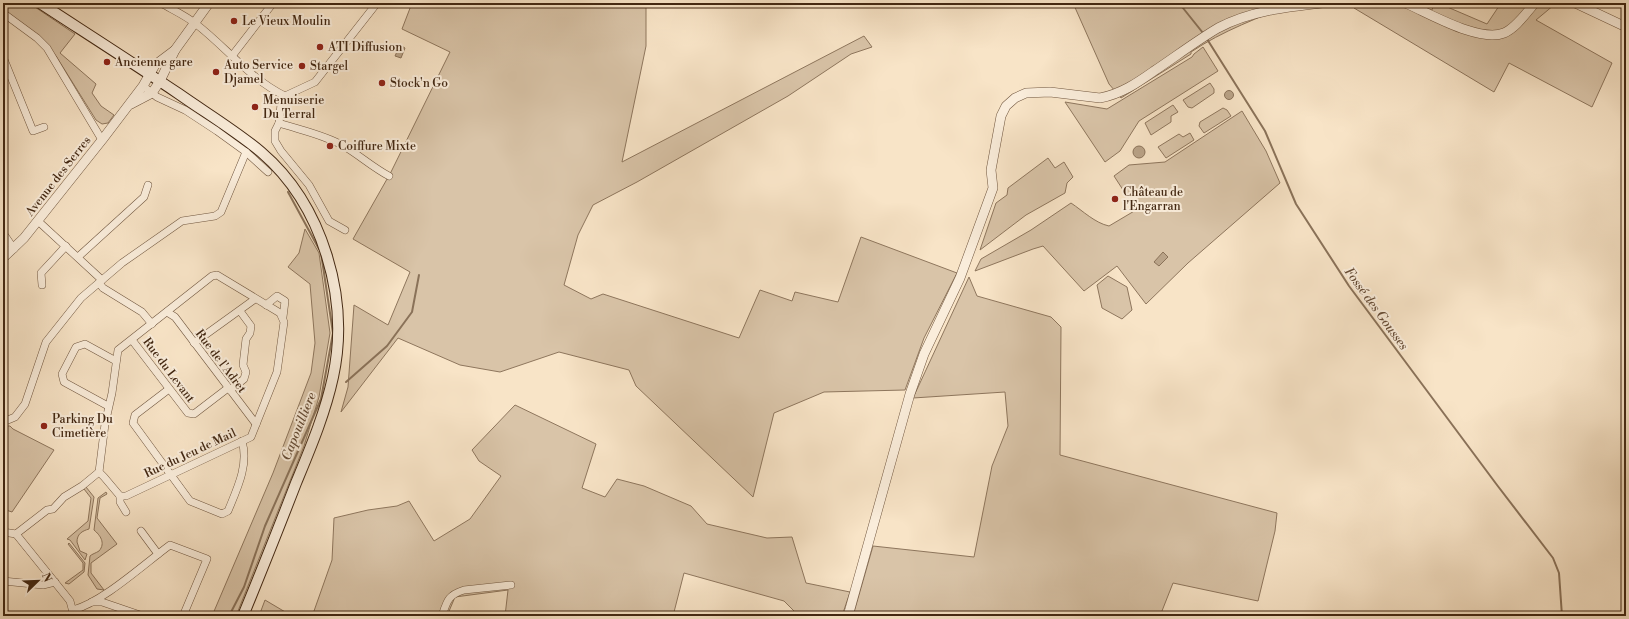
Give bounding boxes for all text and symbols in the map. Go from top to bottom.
place label: Le Vieux Moulin [242,14,331,29]
marker: Le Vieux Moulin [229,16,239,26]
place label: ATI Diffusion [327,40,402,55]
marker: ATI Diffusion [315,42,325,52]
place label: Ancienne gare [114,55,193,70]
marker: Ancienne gare [102,57,112,67]
place label: Auto Service Djamel [223,58,293,87]
place label: Stargel [310,59,349,74]
marker: Stargel [297,61,307,71]
marker: Auto Service Djamel [211,67,221,77]
place label: Stock'n Go [390,76,448,91]
marker: Stock'n Go [377,78,387,88]
place label: Menuiserie Du Terral [263,93,324,122]
marker: Menuiserie Du Terral [250,102,260,112]
street label: Avenue des Serres [22,133,94,220]
place label: Coiffure Mixte [338,139,416,154]
marker: Coiffure Mixte [325,141,335,151]
place label: Château de l'Engarran [1123,185,1183,214]
marker: Château de l'Engarran [1110,194,1120,204]
water label: Fossé des Gousses [1341,264,1412,353]
street label: Rue de l'Adret [192,327,250,397]
street label: Rue du Levant [139,335,198,406]
water label: Capouilliere [278,390,320,463]
place label: Parking Du Cimetière [52,412,113,441]
marker: Parking Du Cimetière [39,421,49,431]
street label: Rue du Jeu de Mail [142,425,239,481]
north arrow [18,561,58,601]
text: N [38,571,55,584]

